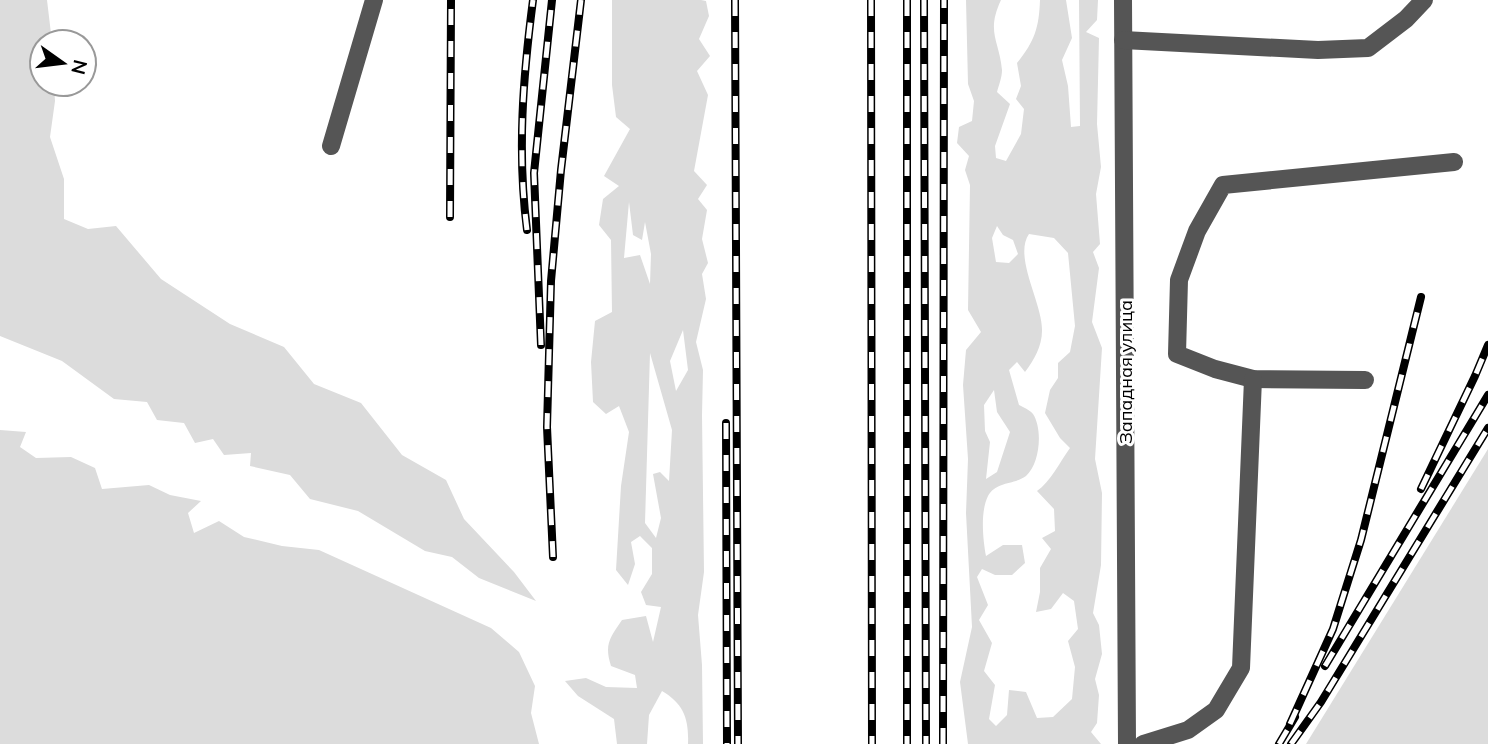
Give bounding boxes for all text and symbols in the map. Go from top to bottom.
north arrow [28,28,98,98]
text: N [66,57,93,77]
street label: Западная улица [1114,300,1137,444]

